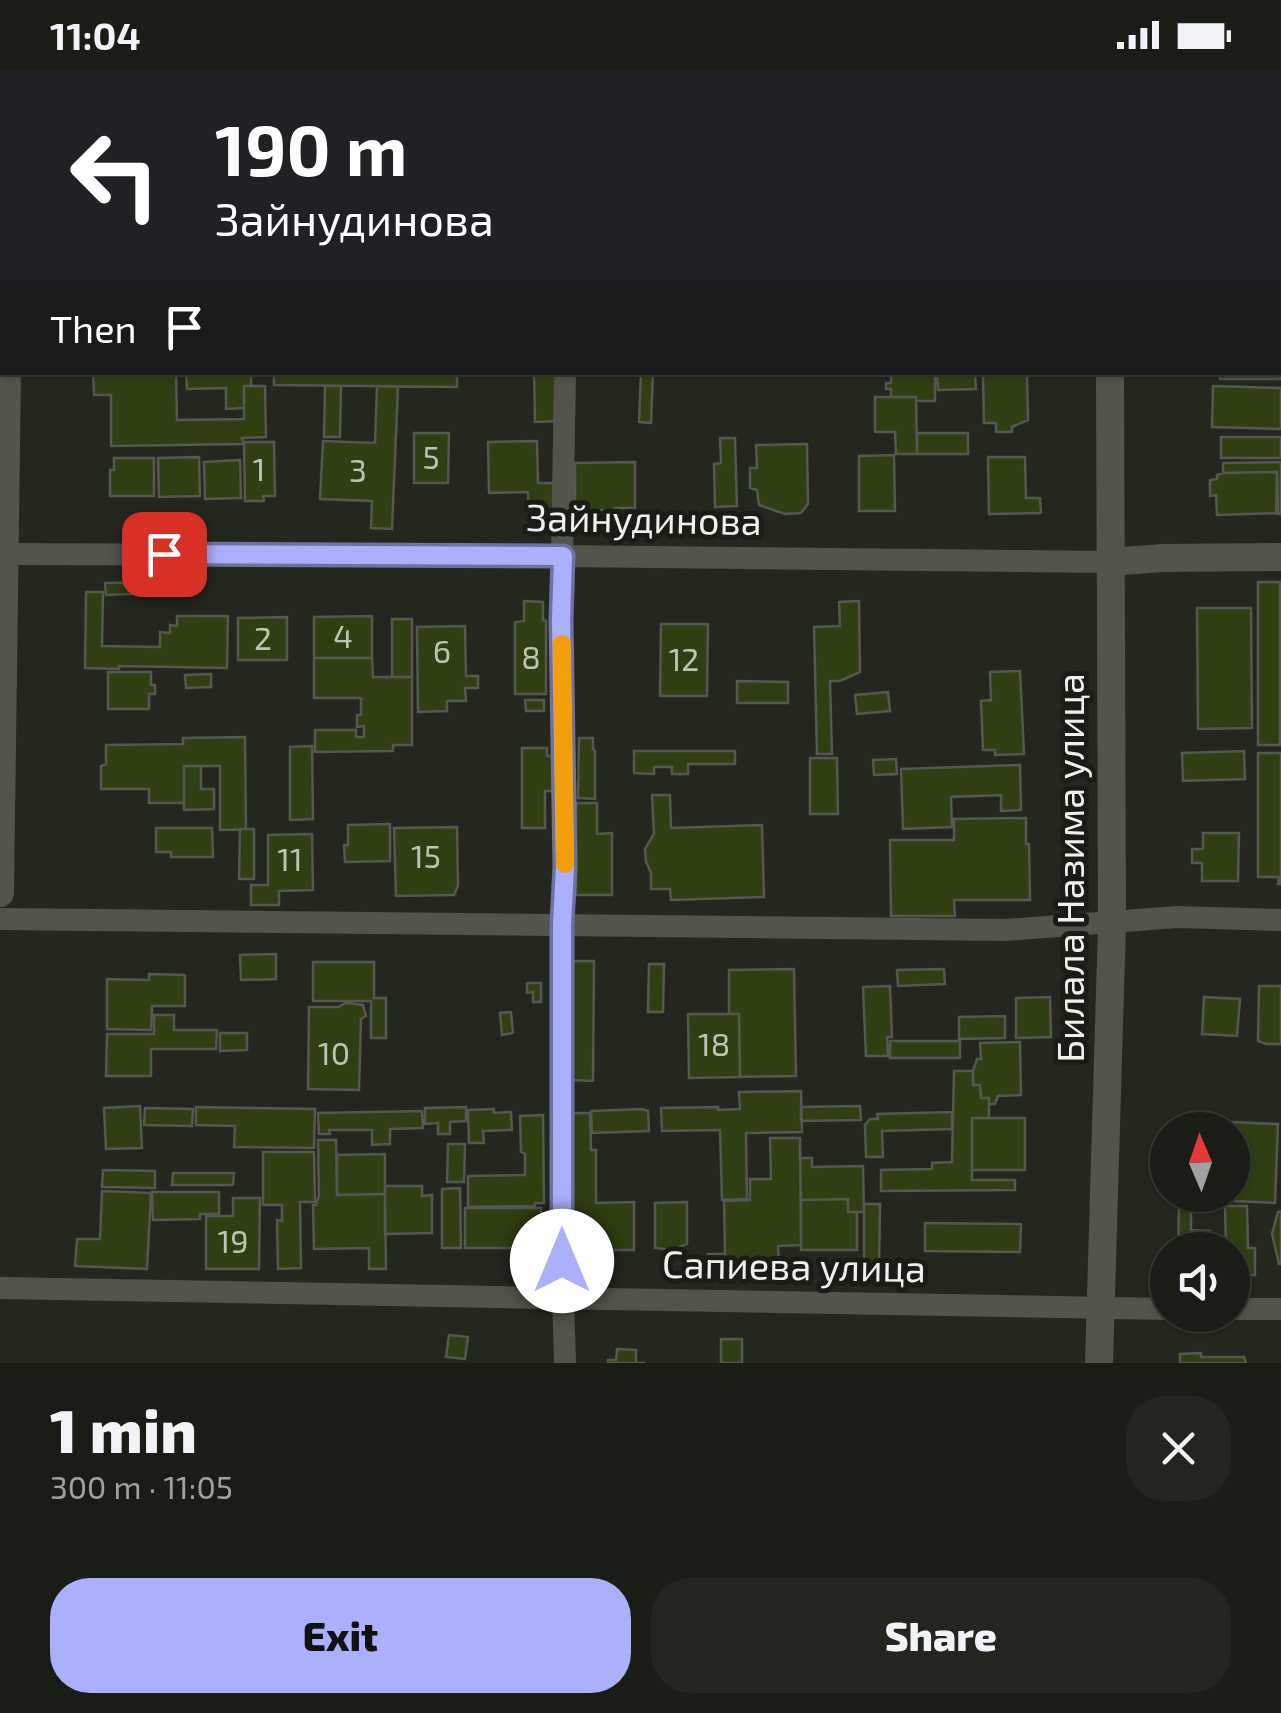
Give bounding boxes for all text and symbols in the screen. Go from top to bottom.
text: 11:04 [50,12,141,58]
text: 190 m [215,106,408,190]
icon: left [50,110,180,240]
text: Зайнудинова [215,191,494,245]
icon: arrive [157,300,212,355]
text: Then [50,305,137,351]
house number: 5 [422,437,440,475]
house number: 1 [253,449,265,487]
house number: 3 [349,450,367,488]
street label: Зайнудинова [526,493,762,543]
pin [122,512,207,597]
icon: arrive [137,527,192,582]
house number: 4 [333,616,353,654]
house number: 2 [254,618,272,656]
house number: 6 [433,631,451,669]
house number: 8 [521,637,541,675]
house number: 12 [669,639,699,677]
street label: Билала Назима улица [1046,673,1092,1063]
house number: 15 [411,836,441,874]
house number: 11 [277,839,303,877]
house number: 18 [698,1024,730,1062]
house number: 10 [318,1033,350,1071]
north arrow [1150,1112,1250,1212]
map controls [1150,1112,1250,1332]
position arrow [510,1209,614,1313]
house number: 19 [217,1221,249,1259]
button: sound [1150,1232,1250,1332]
street label: Сапиева улица [662,1240,926,1290]
text: 1 min [50,1393,197,1465]
button: close [1126,1396,1231,1501]
text: 300 m · 11:05 [50,1467,233,1505]
button: Exit [50,1578,631,1693]
button: Share [651,1578,1231,1693]

